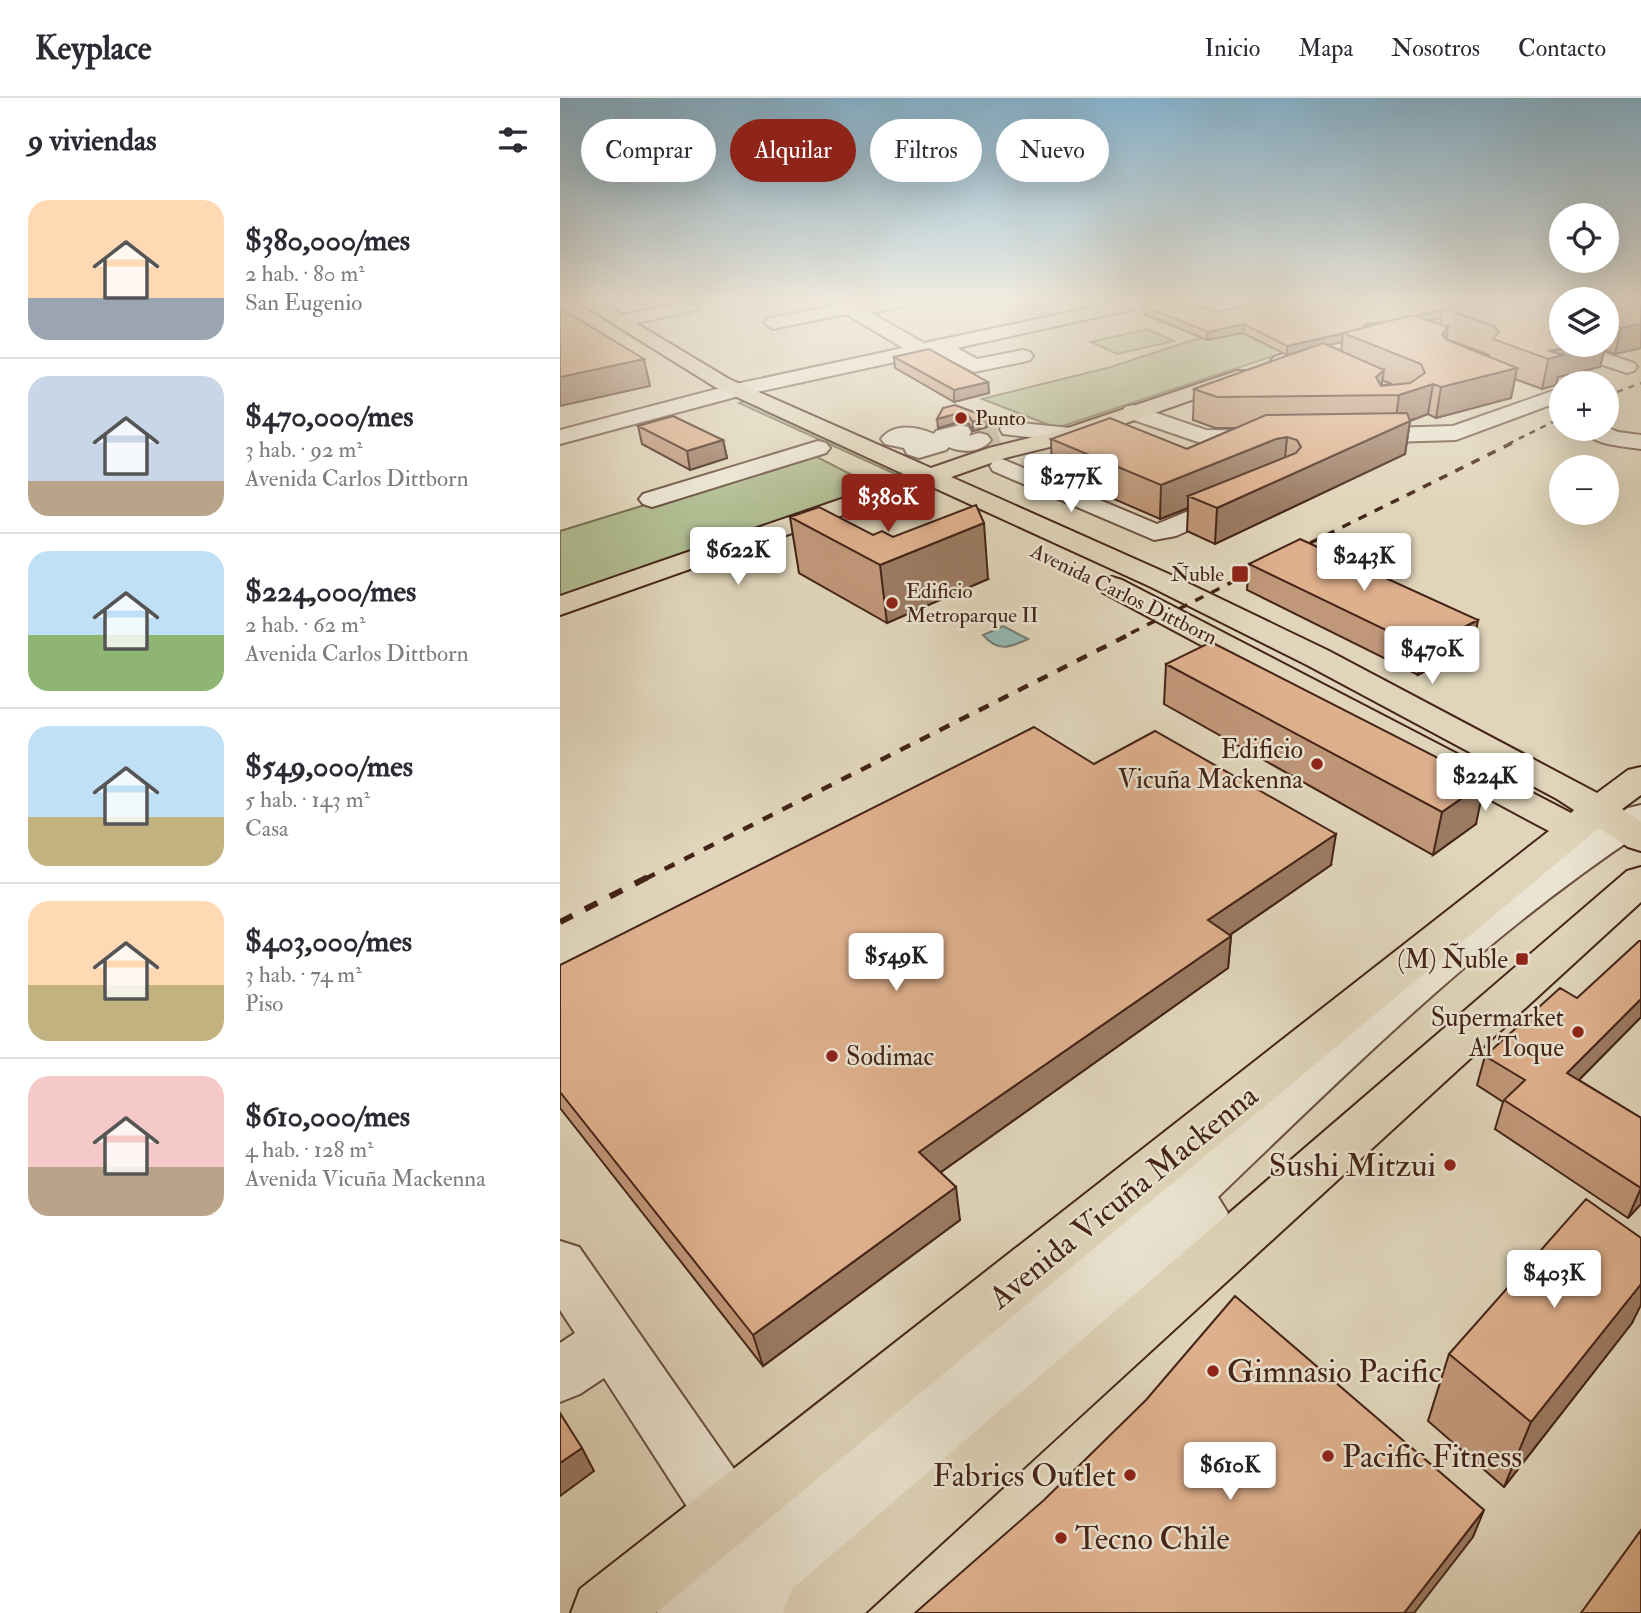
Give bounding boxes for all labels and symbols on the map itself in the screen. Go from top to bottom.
place label: Punto [975,405,1026,432]
marker: Punto [953,410,969,426]
pin: $277K [1022,454,1120,514]
pin: $380K [839,474,937,534]
pin: $622K [689,528,787,587]
pin: $243K [1315,533,1413,593]
street label: Avenida Carlos Dittborn [1025,537,1222,651]
place label: Ñuble [1171,561,1224,588]
marker: Ñuble [1230,564,1250,584]
place label: Edificio Metroparque II [906,578,1038,629]
marker: Edificio Metroparque II [884,595,900,611]
pin: $470K [1383,626,1481,686]
place label: Edificio Vicuña Mackenna [1118,734,1303,796]
pin: $224K [1436,754,1534,813]
marker: Edificio Vicuña Mackenna [1309,756,1325,772]
pin: $549K [847,934,945,993]
place label: (M) Ñuble [1397,942,1508,976]
marker: (M) Ñuble [1514,951,1530,967]
place label: Supermarket Al Toque [1431,1002,1564,1064]
marker: Supermarket Al Toque [1570,1024,1586,1040]
place label: Sodimac [846,1041,934,1073]
marker: Sodimac [824,1048,840,1064]
street label: Avenida Vicuña Mackenna [980,1075,1267,1318]
place label: Sushi Mitzui [1269,1146,1436,1186]
marker: Sushi Mitzui [1442,1157,1458,1173]
pin: $403K [1505,1250,1603,1310]
place label: Gimnasio Pacific [1227,1352,1441,1392]
marker: Gimnasio Pacific [1205,1363,1221,1379]
place label: Pacific Fitness [1342,1437,1522,1477]
pin: $610K [1181,1442,1279,1502]
marker: Pacific Fitness [1320,1448,1336,1464]
place label: Fabrics Outlet [932,1456,1116,1496]
marker: Fabrics Outlet [1122,1467,1138,1483]
place label: Tecno Chile [1075,1519,1230,1559]
marker: Tecno Chile [1053,1530,1069,1546]

